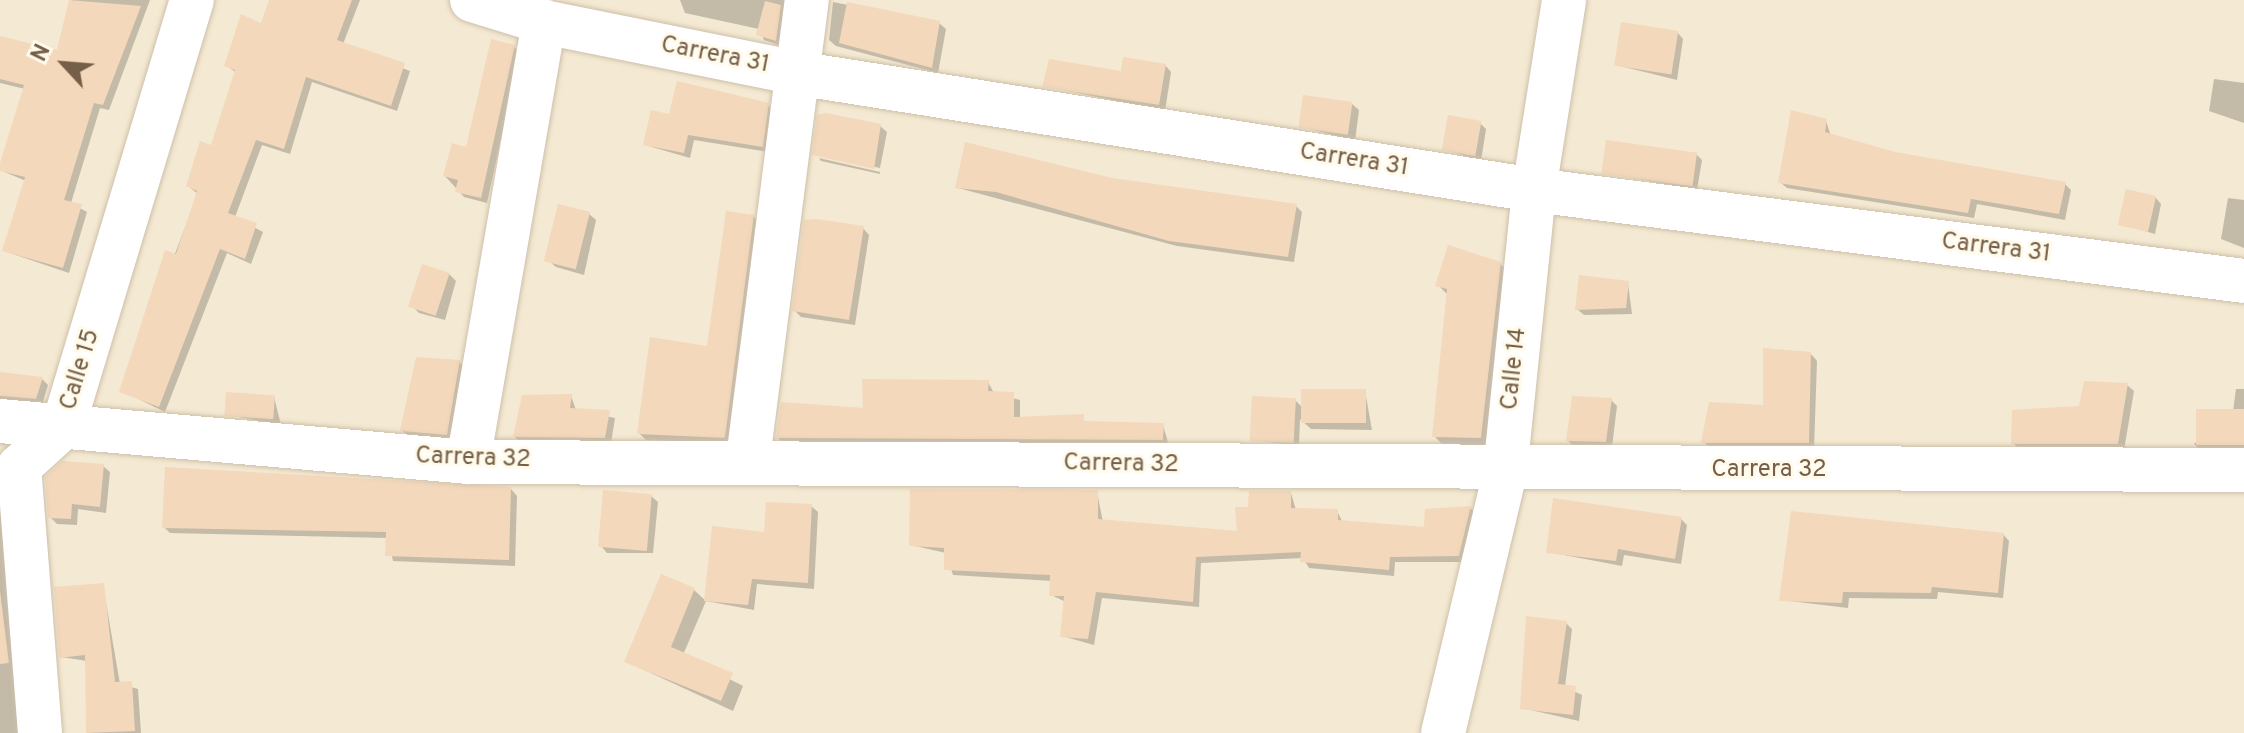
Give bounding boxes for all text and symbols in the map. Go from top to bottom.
north arrow [24,24,104,104]
street label: Carrera 31 [658,31,772,81]
text: N [26,40,58,66]
street label: Carrera 31 [1297,138,1411,184]
street label: Carrera 31 [1940,228,2052,270]
street label: Calle 15 [55,326,107,414]
street label: Calle 14 [1496,326,1534,412]
street label: Carrera 32 [415,443,531,475]
street label: Carrera 32 [1063,450,1179,480]
street label: Carrera 32 [1711,457,1827,485]

